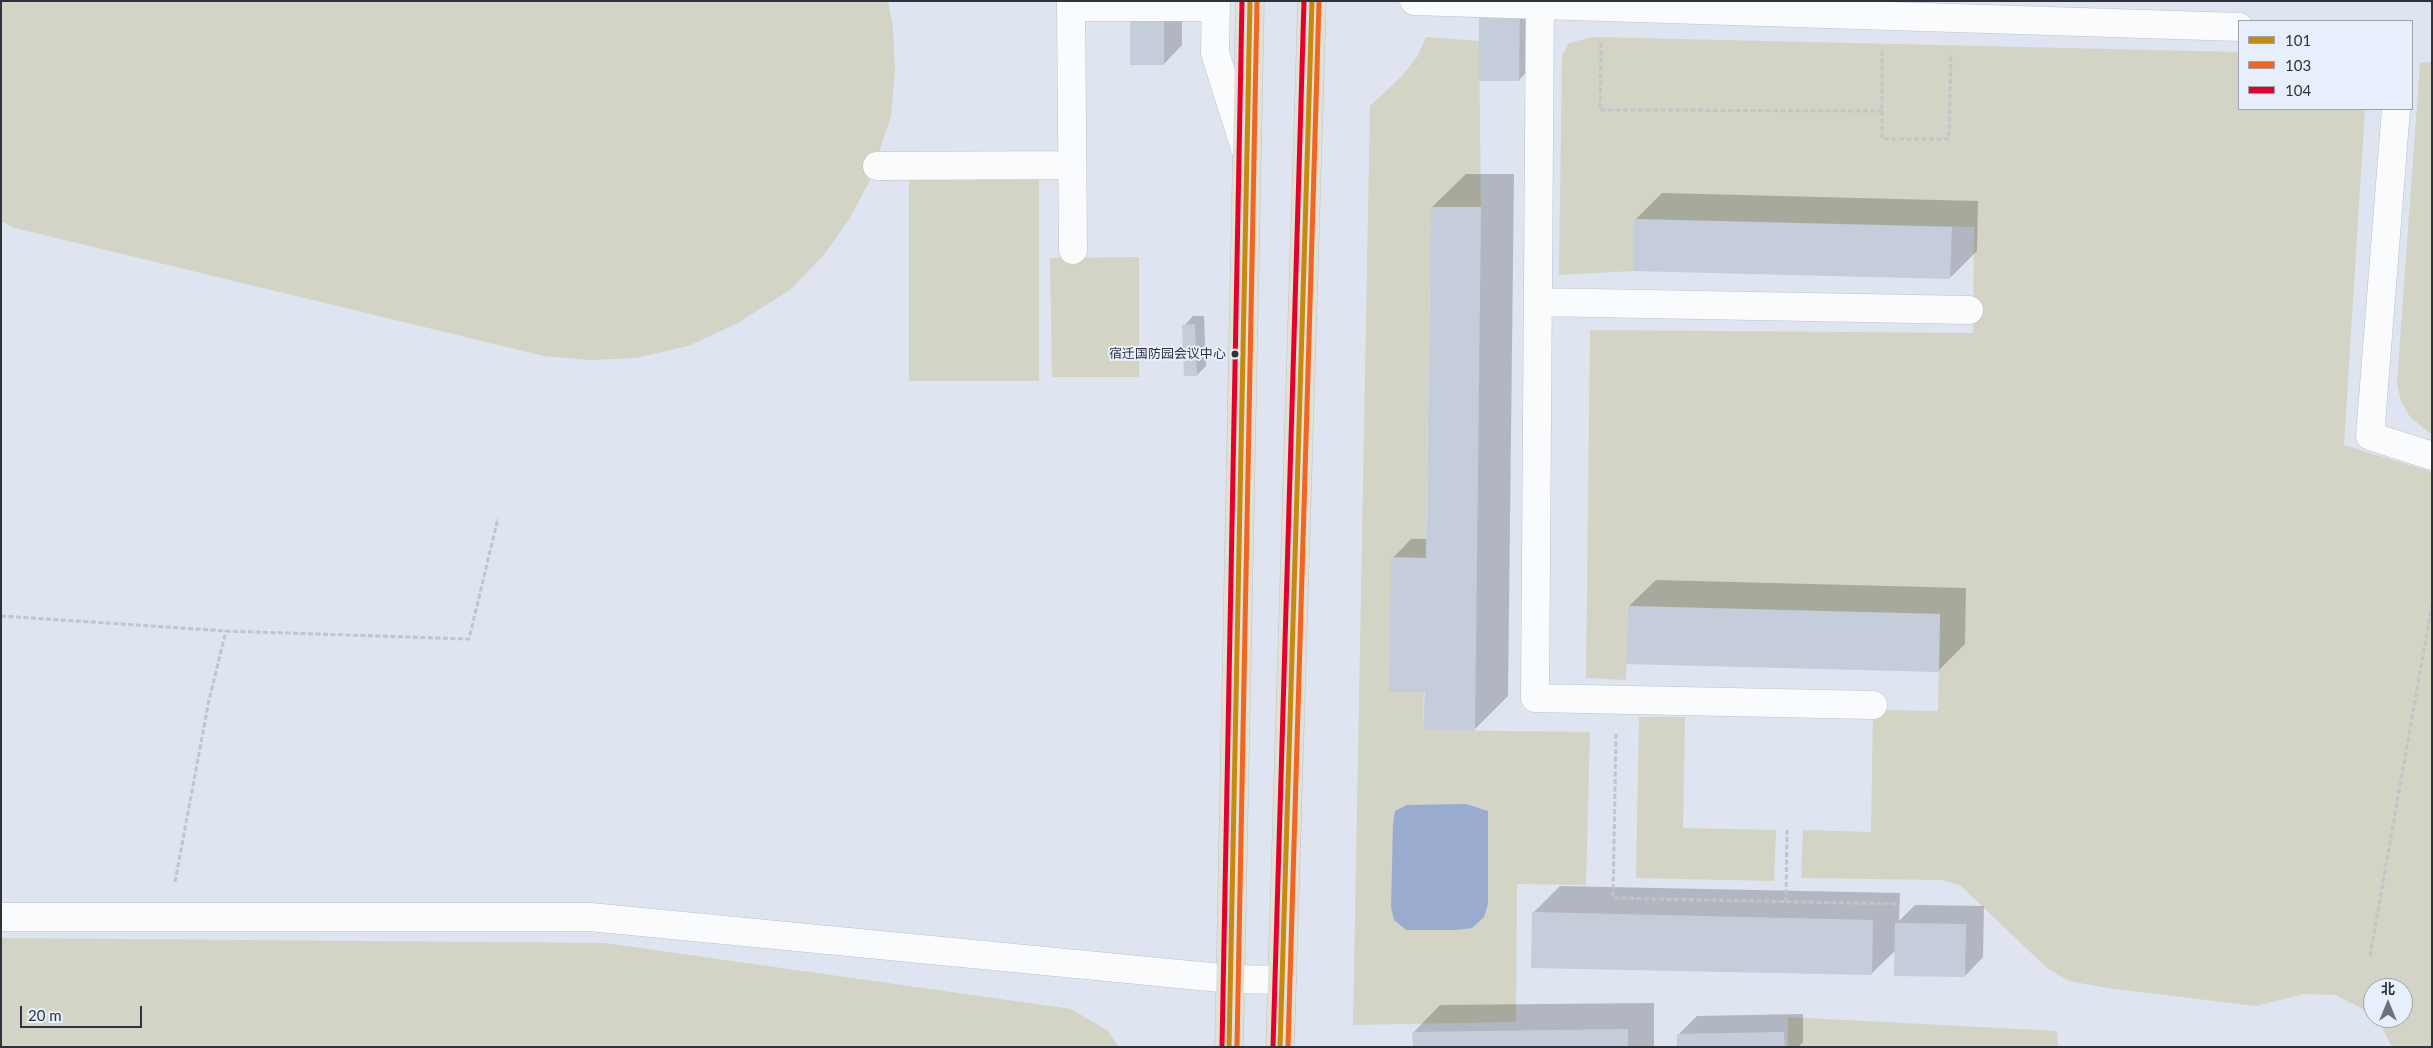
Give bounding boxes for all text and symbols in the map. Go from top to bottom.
legend [2238,20,2413,110]
text: 101 [2285,31,2311,49]
text: 103 [2285,56,2311,74]
text: 104 [2285,81,2311,99]
place label: 宿迁国防园会议中心 [1109,346,1226,362]
marker: 宿迁国防园会议中心 [1230,349,1240,359]
north arrow [2363,978,2413,1028]
text: 北 [2381,980,2395,997]
scale bar [22,996,145,1028]
text: 20 m [28,1006,62,1024]

